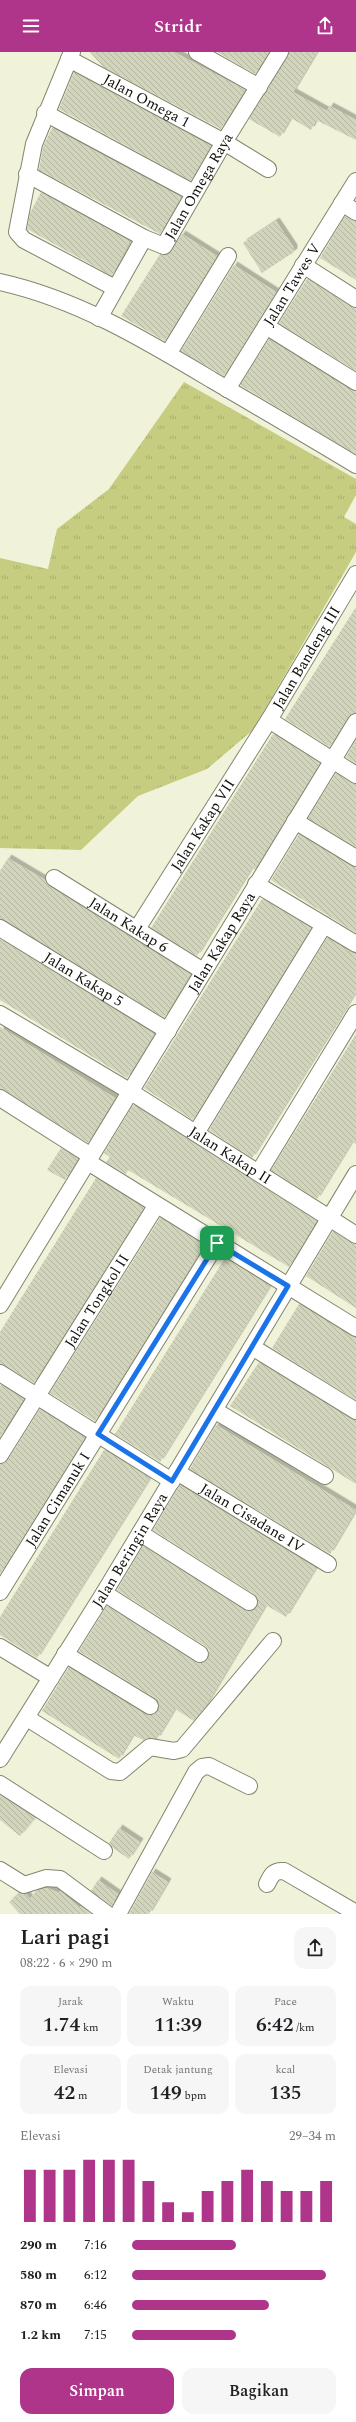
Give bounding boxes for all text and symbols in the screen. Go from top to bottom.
text: Stridr [154,13,202,40]
icon: menu [20,15,42,37]
icon: share [314,15,336,37]
street label: Jalan Omega 1 [99,68,194,134]
street label: Jalan Omega Raya [159,128,239,244]
street label: Jalan Tawes V [258,239,327,331]
street label: Jalan Bandeng III [267,602,346,714]
street label: Jalan Kakap VII [165,775,241,876]
street label: Jalan Kakap Raya [182,887,262,997]
street label: Jalan Kakap 6 [84,891,173,959]
street label: Jalan Kakap 5 [39,946,128,1013]
street label: Jalan Kakap II [184,1120,276,1190]
pin [200,1226,234,1260]
icon: arrive [206,1232,228,1254]
street label: Jalan Tongkol II [59,1249,135,1353]
street label: Jalan Cimanuk I [20,1448,96,1552]
street label: Jalan Cisadane IV [195,1477,309,1559]
street label: Jalan Beringin Raya [87,1488,174,1612]
text: Lari pagi [20,1921,110,1954]
button: share [294,1927,336,1969]
text: 08:22 · 6 × 290 m [20,1953,112,1973]
text: Jarak [58,1993,83,2010]
text: Waktu [162,1993,194,2010]
text: Pace [274,1993,297,2010]
text: 1.74 [43,2010,80,2040]
text: 11:39 [154,2010,202,2040]
text: 6:42 [256,2010,293,2040]
text: km [80,2019,99,2036]
text: /km [293,2019,315,2036]
text: Elevasi [53,2061,88,2078]
text: Detak jantung [143,2061,213,2078]
text: kcal [275,2061,295,2078]
text: 42 [54,2078,75,2108]
text: 149 [150,2078,182,2108]
text: 135 [269,2078,301,2108]
text: m [75,2087,88,2104]
text: bpm [182,2087,206,2104]
text: Elevasi [20,2126,61,2146]
text: 29–34 m [289,2126,336,2146]
text: 290 m [20,2235,57,2255]
text: 7:16 [84,2235,107,2255]
text: 580 m [20,2265,57,2285]
text: 6:12 [84,2265,107,2285]
text: 870 m [20,2295,57,2315]
text: 6:46 [84,2295,107,2315]
text: 1.2 km [20,2325,61,2345]
text: 7:15 [84,2325,107,2345]
button: Simpan [20,2368,174,2414]
button: Bagikan [182,2368,336,2414]

